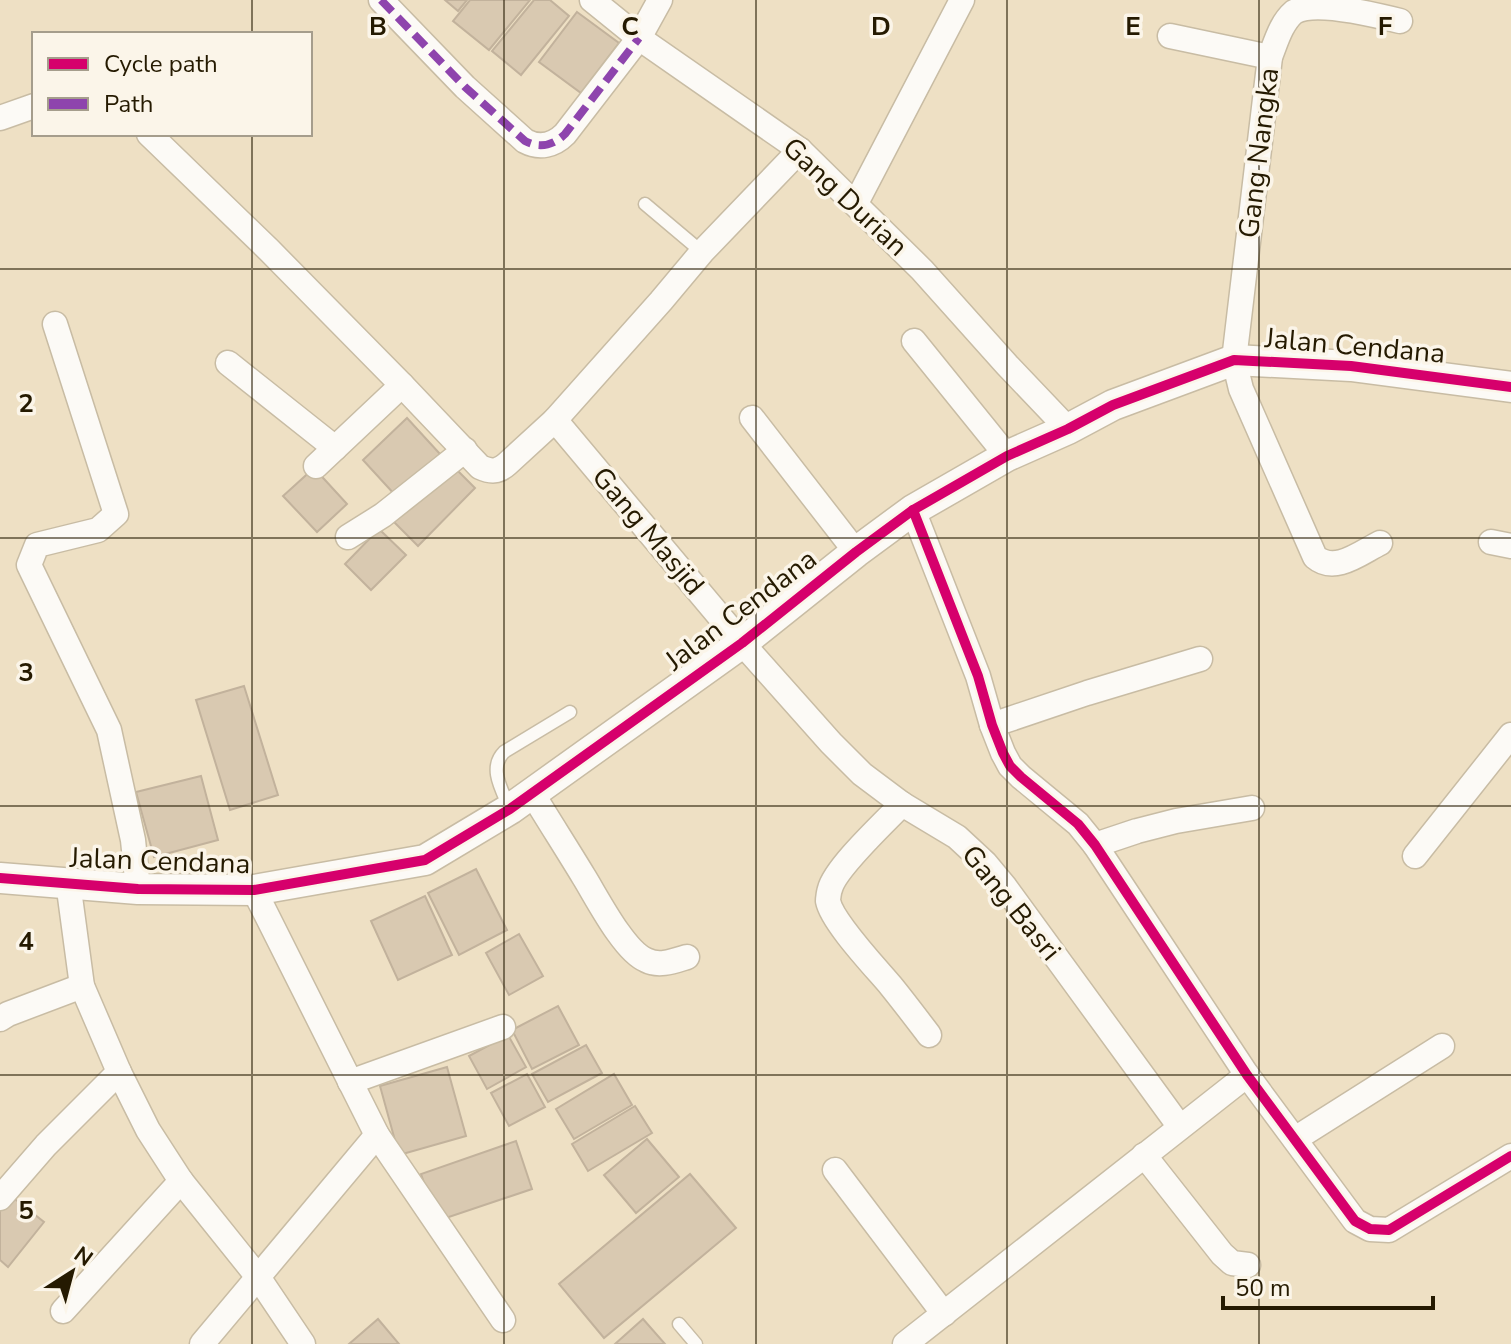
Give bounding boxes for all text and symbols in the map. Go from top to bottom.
text: B [369,9,387,44]
text: C [621,9,639,44]
text: D [871,9,891,44]
text: E [1125,9,1141,44]
text: F [1378,9,1392,44]
legend [32,32,312,136]
text: Cycle path [104,48,218,80]
street label: Gang Nangka [1230,66,1288,240]
text: Path [104,88,153,120]
street label: Gang Durian [774,129,916,265]
street label: Jalan Cendana [1262,319,1447,373]
text: 2 [18,386,34,421]
street label: Gang Masjid [583,459,713,603]
street label: Jalan Cendana [657,540,825,680]
text: 3 [18,655,34,690]
street label: Gang Basri [953,837,1069,969]
street label: Jalan Cendana [68,839,251,883]
text: 4 [18,924,34,959]
text: 5 [18,1193,34,1228]
north arrow [32,1232,112,1312]
text: N [68,1240,99,1274]
scale bar [1223,1260,1433,1310]
text: 50 m [1235,1272,1291,1304]

